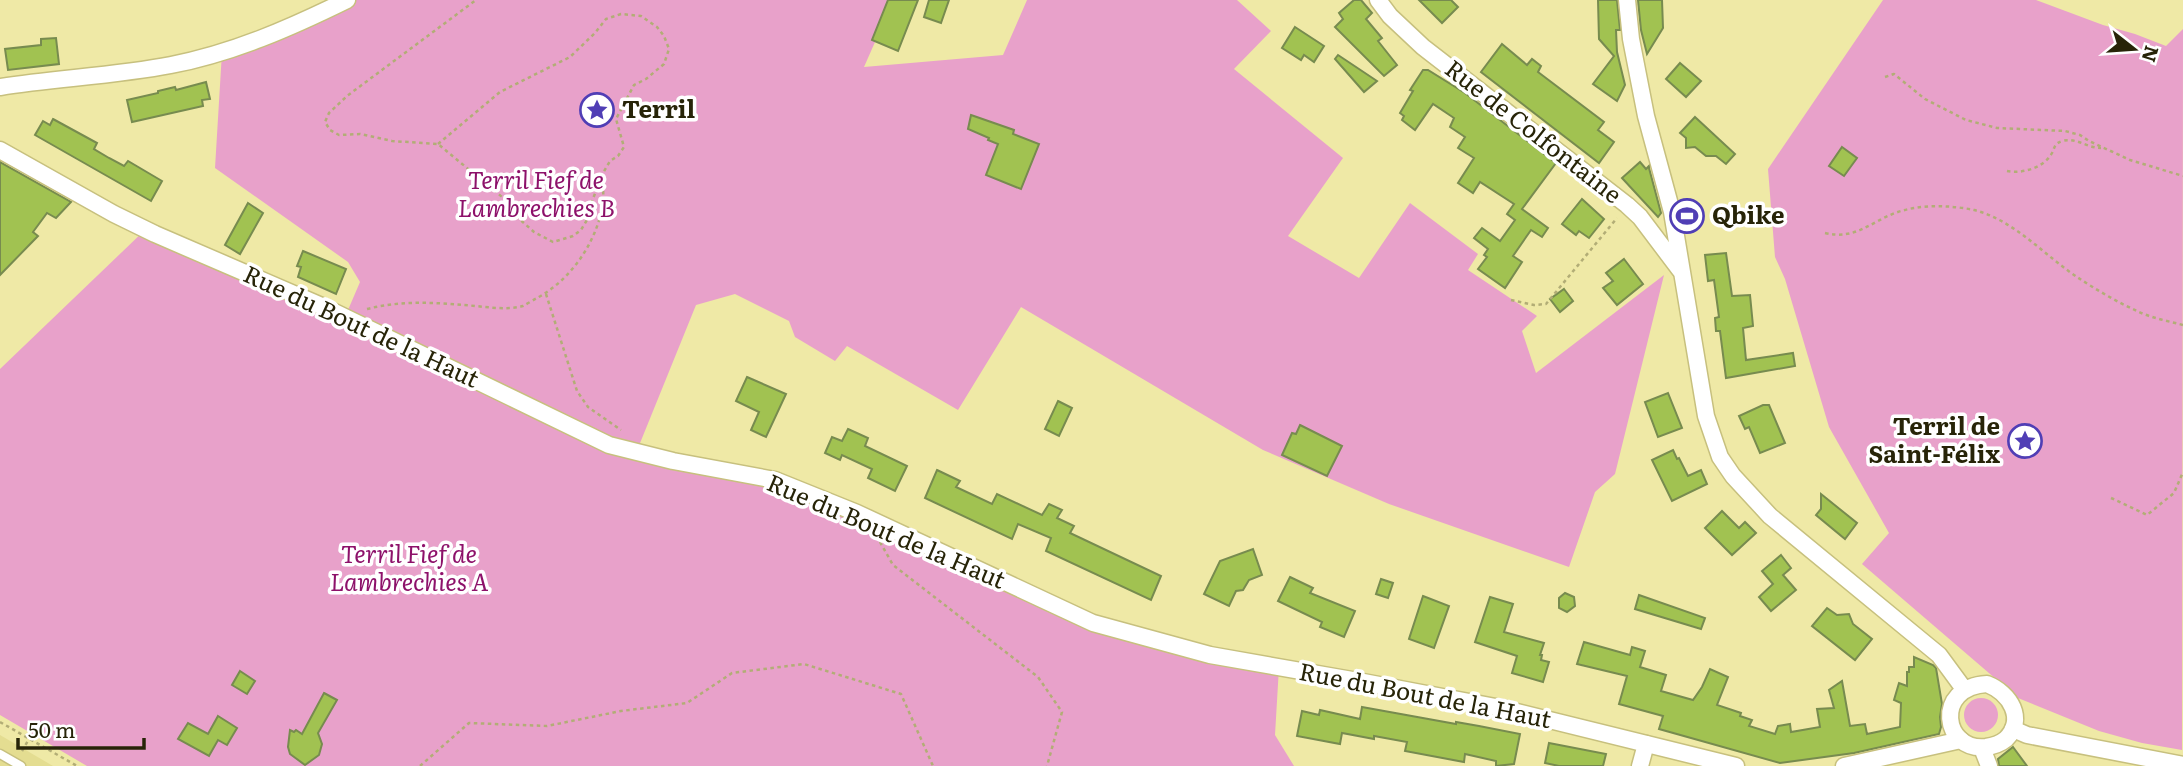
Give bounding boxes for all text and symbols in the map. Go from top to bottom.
north arrow [2099,14,2169,84]
text: N [2135,43,2167,66]
street label: Rue de Colfontaine [1439,50,1630,210]
place label: Terril [622,90,696,125]
place icon: Terril [578,91,616,129]
park label: Terril Fief de Lambrechies B [458,161,614,224]
place label: Qbike [1712,196,1785,231]
sports icon: Qbike [1668,197,1706,235]
street label: Rue du Bout de la Haut [239,255,486,395]
place label: Terril de Saint-Félix [1869,407,2001,470]
place icon: Terril de Saint-Félix [2006,422,2044,460]
street label: Rue du Bout de la Haut [762,464,1012,596]
park label: Terril Fief de Lambrechies A [330,535,489,598]
street label: Rue du Bout de la Haut [1296,652,1555,735]
scale bar [18,706,144,750]
text: 50 m [28,713,75,744]

